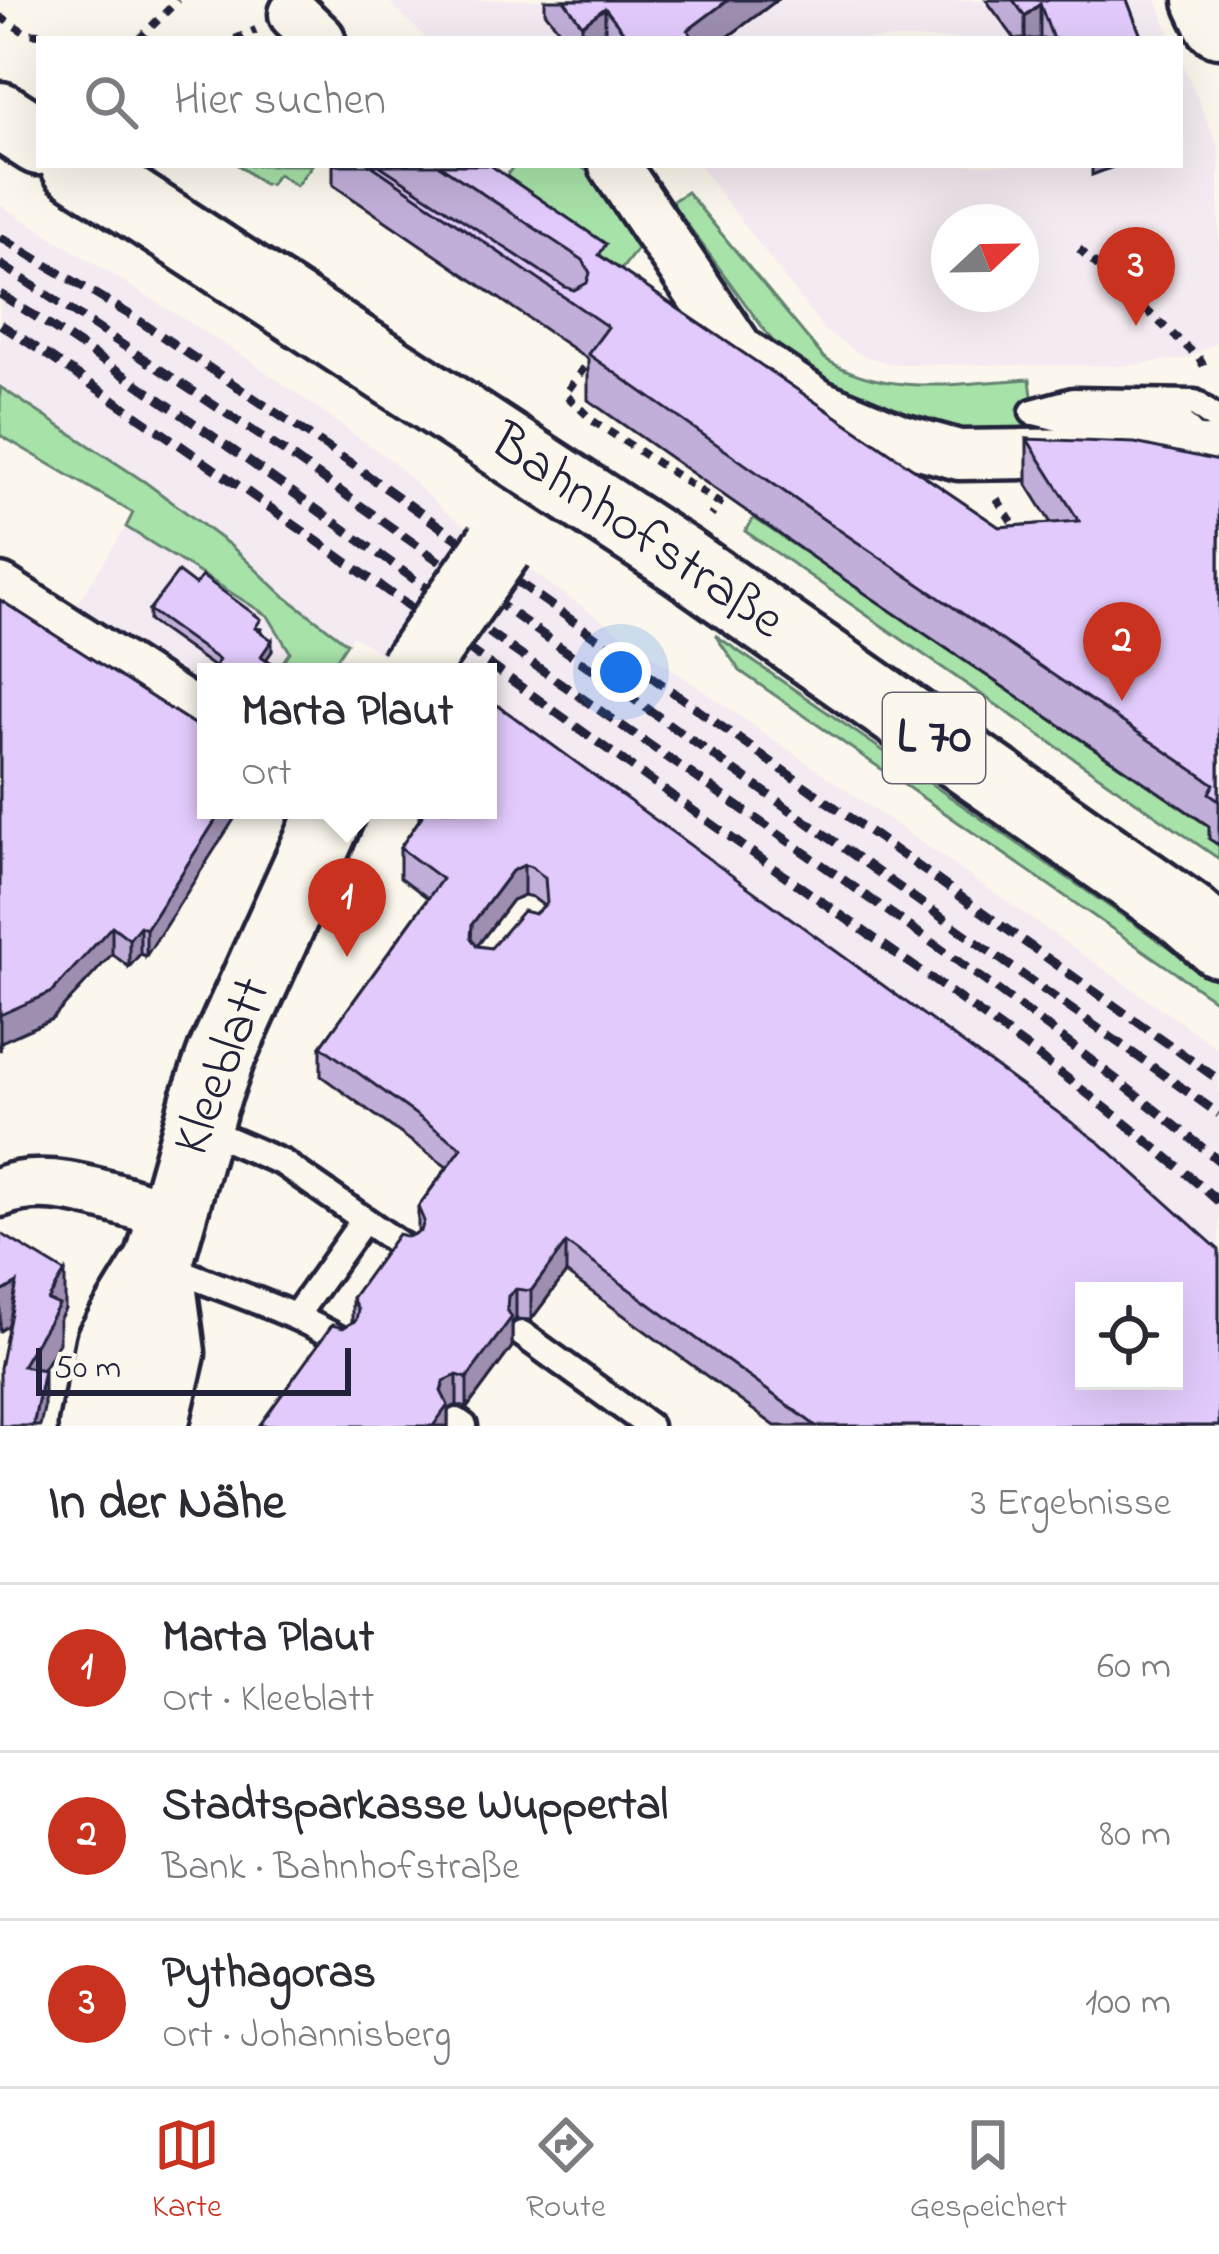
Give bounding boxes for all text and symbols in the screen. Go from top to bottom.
search box [36,36,1183,168]
icon: search [78,69,144,135]
text: Hier suchen [174,69,386,135]
north arrow [931,204,1039,312]
pin: 3 [1097,227,1175,326]
street label: Bahnhofstraße [471,404,800,661]
pin: 2 [1083,602,1161,701]
your location [591,642,651,702]
popup [197,663,497,819]
text: Marta Plaut [241,680,453,746]
road number: L 70 [883,693,985,783]
text: Ort [241,746,292,803]
pin: 1 [308,858,386,957]
street label: Kleeblatt [154,967,294,1167]
map controls [1075,1282,1183,1390]
button: locate [1075,1282,1183,1390]
scale bar [36,1342,351,1395]
text: 50 m [54,1345,121,1393]
text: In der Nähe [48,1467,285,1542]
text: 3 Ergebnisse [970,1476,1171,1533]
text: Marta Plaut [162,1606,374,1672]
text: 1 [81,1639,93,1696]
text: 60 m [1097,1639,1171,1696]
text: Ort · Kleeblatt [162,1672,374,1729]
text: Stadtsparkasse Wuppertal [162,1774,668,1840]
text: 2 [77,1807,97,1864]
text: 80 m [1100,1807,1171,1864]
text: Bank · Bahnhofstraße [162,1840,519,1897]
text: Pythagoras [162,1942,376,2008]
text: 3 [79,1975,95,2032]
text: 100 m [1085,1975,1171,2032]
text: Ort · Johannisberg [162,2008,451,2065]
tab: Karte [152,2112,222,2232]
tab: Route [526,2112,606,2232]
tab: Gespeichert [910,2112,1067,2232]

